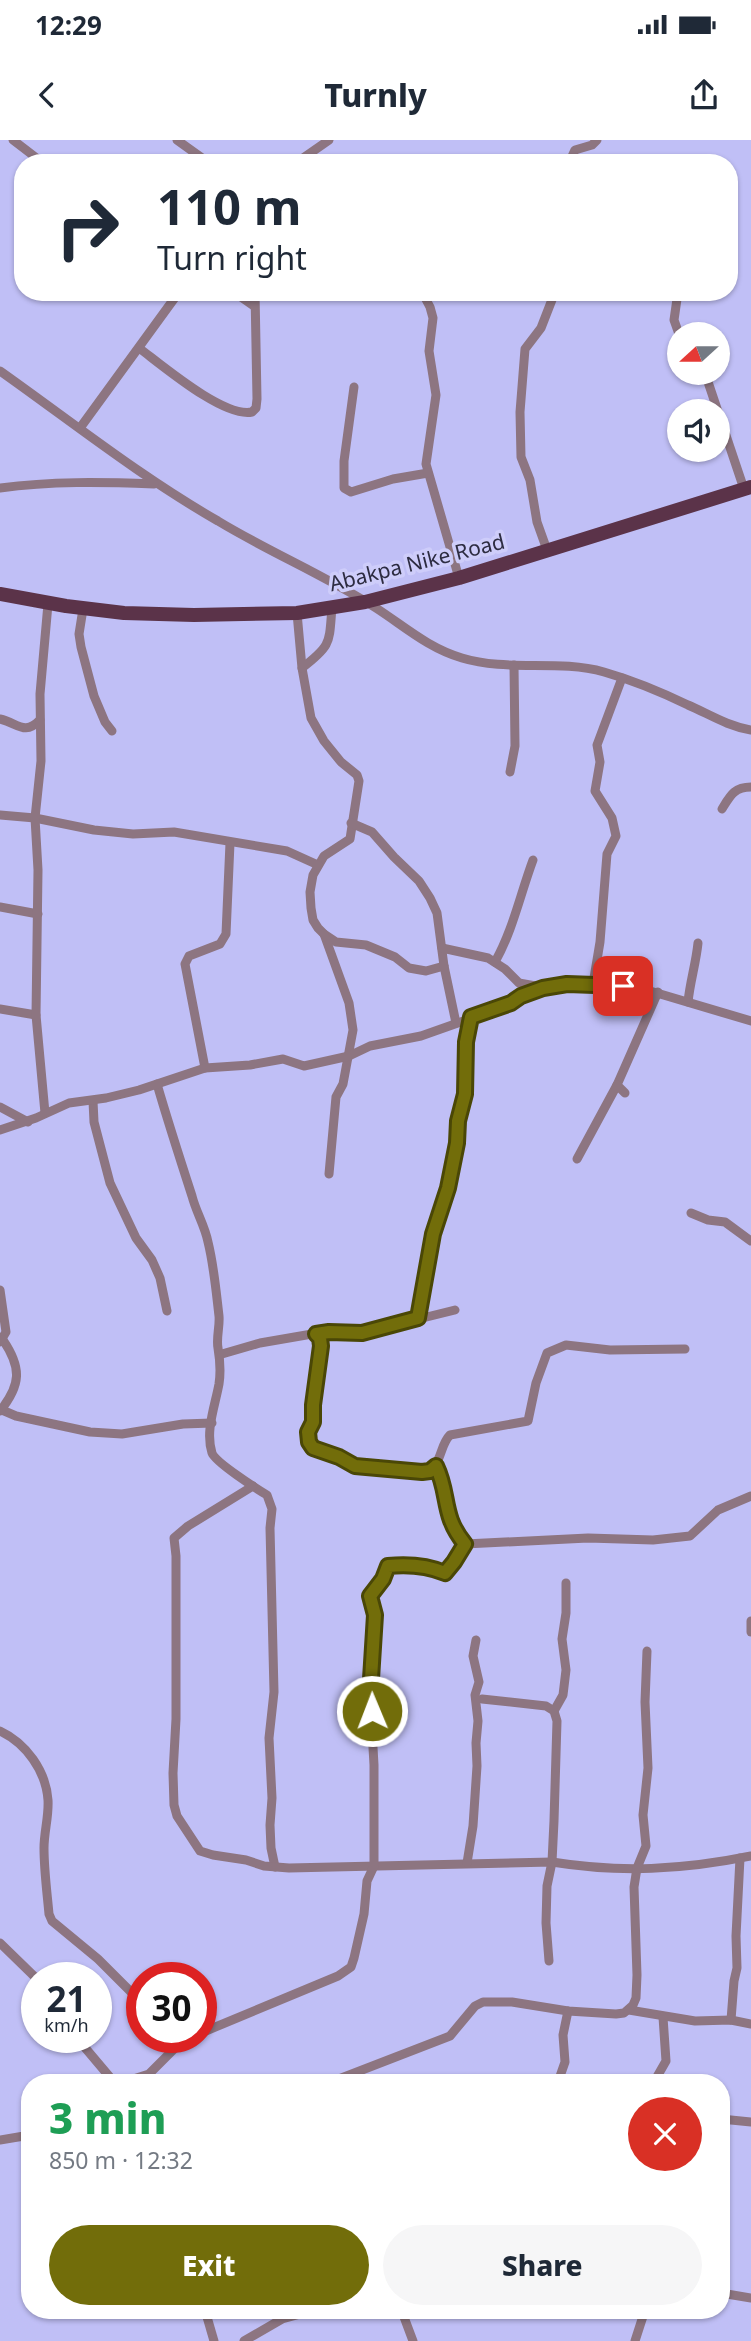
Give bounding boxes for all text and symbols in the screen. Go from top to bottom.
text: 12:29 [35,7,102,43]
text: Turnly [324,73,427,116]
icon: back [28,76,66,114]
icon: share [685,76,723,114]
text: 110 m [157,173,302,239]
icon: right [42,182,133,273]
text: Turn right [157,236,307,279]
north arrow [667,322,730,385]
map controls [667,322,730,462]
button: sound [667,399,730,462]
street label: Abakpa Nike Road [326,527,507,597]
pin [593,956,653,1016]
icon: arrive [604,967,642,1005]
position arrow [335,1674,409,1748]
speed limit sign: 30 [126,1962,217,2053]
text: 21 [46,1975,87,2022]
text: km/h [44,2013,89,2037]
text: 3 min [49,2089,166,2146]
button: close [628,2097,702,2171]
text: 850 m · 12:32 [49,2144,193,2176]
button: Exit [49,2225,369,2305]
button: Share [383,2225,702,2305]

